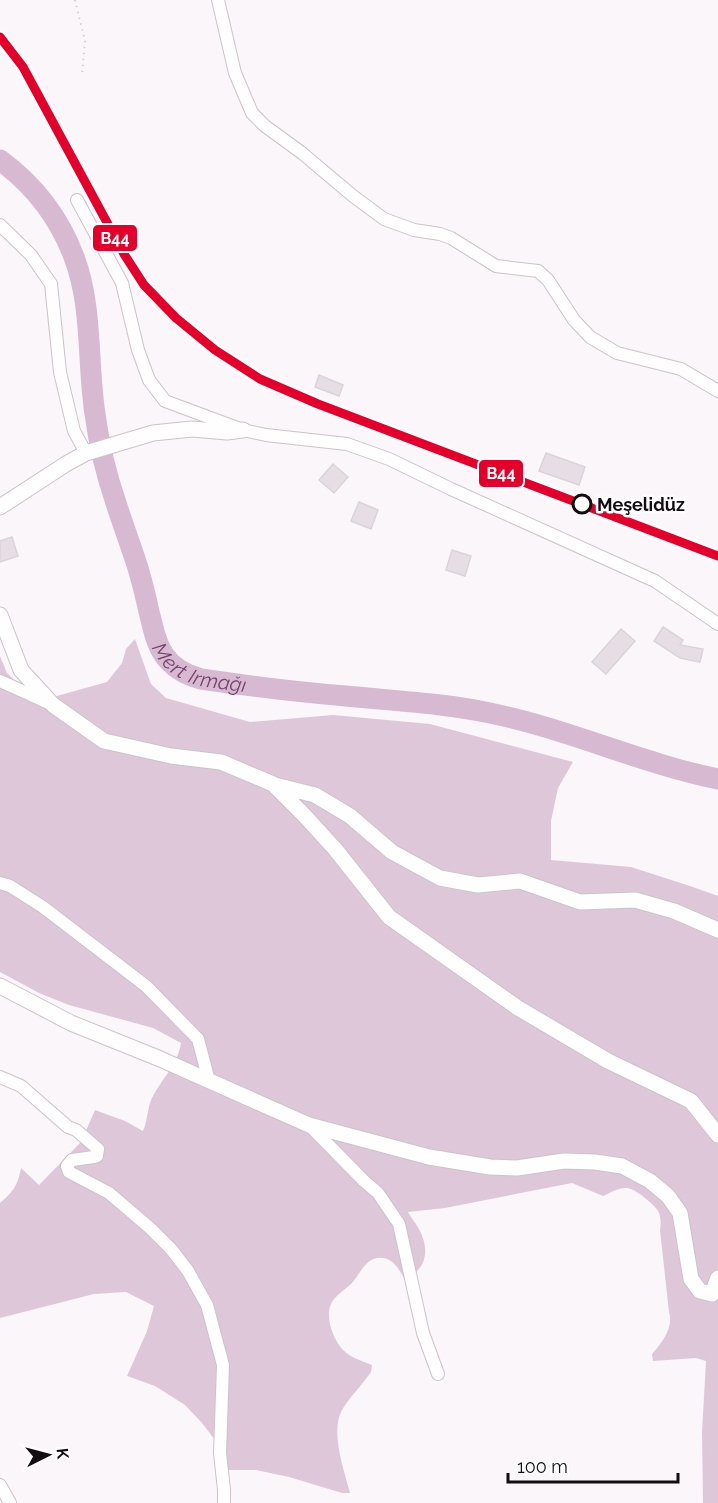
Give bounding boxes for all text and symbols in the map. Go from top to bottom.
line badge: B44 [92,224,138,252]
text: B44 [100,229,130,248]
line badge: B44 [478,459,524,488]
text: B44 [486,464,516,483]
marker: Meşelidüz [572,494,592,514]
place label: Meşelidüz [597,494,685,515]
water label: Mert Irmağı [147,638,248,697]
north arrow [18,1425,78,1485]
scale bar [508,1446,678,1484]
text: K [52,1447,72,1460]
text: 100 m [517,1456,568,1477]

